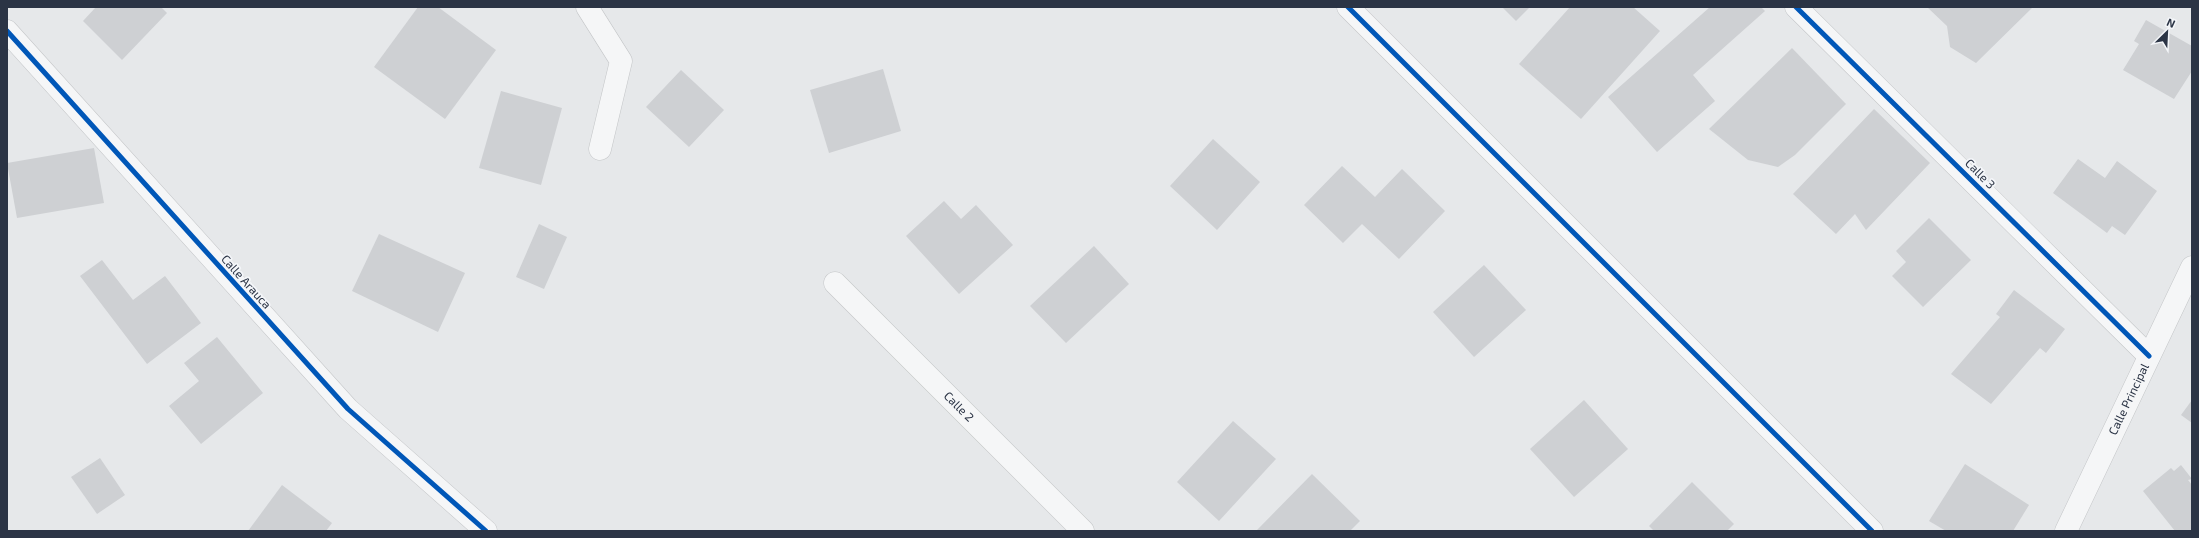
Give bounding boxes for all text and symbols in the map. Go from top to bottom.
north arrow [2147,12,2187,52]
text: N [2165,15,2178,30]
street label: Calle 3 [1963,155,1999,191]
street label: Calle Arauca [219,252,275,311]
street label: Calle Principal [2105,360,2151,437]
street label: Calle 2 [942,388,977,424]

